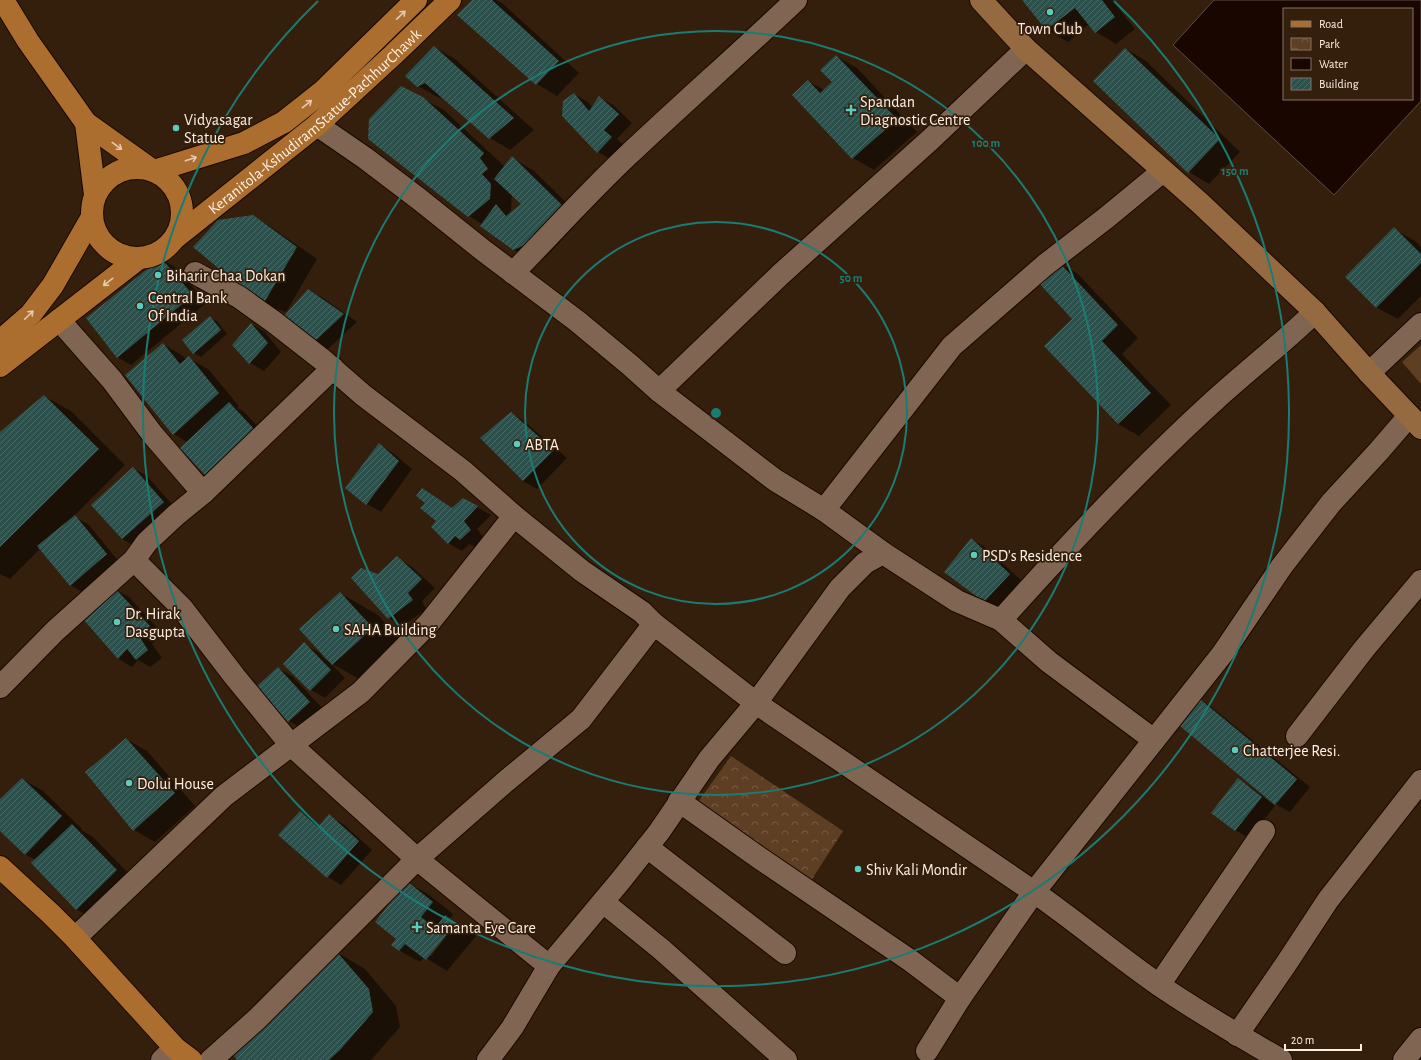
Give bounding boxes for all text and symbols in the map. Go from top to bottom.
marker: Town Club [1045,7,1055,17]
legend [1283,8,1413,100]
one-way arrow [396,10,406,20]
text: Road [1319,18,1343,30]
place label: Town Club [1018,21,1082,37]
street label: Keranitola-KshudiramStatue-PachhurChawk [205,25,425,217]
text: Park [1319,38,1340,50]
text: Water [1319,58,1348,70]
text: Building [1319,78,1359,90]
place label: Spandan Diagnostic Centre [860,94,970,128]
one-way arrow [301,100,312,108]
marker: Spandan Diagnostic Centre [845,104,857,116]
place label: Vidyasagar Statue [184,112,253,146]
marker: Vidyasagar Statue [171,123,181,133]
text: 100 m [972,137,1000,149]
one-way arrow [112,141,123,150]
one-way arrow [184,155,197,162]
text: 150 m [1221,165,1249,177]
place label: Biharir Chaa Dokan [166,268,286,284]
marker: Biharir Chaa Dokan [153,270,163,280]
text: 50 m [840,272,863,284]
one-way arrow [102,277,113,286]
place label: Central Bank Of India [148,290,228,324]
marker: Central Bank Of India [135,301,145,311]
one-way arrow [24,310,34,320]
centre of rings [709,406,723,420]
place label: ABTA [525,437,559,453]
marker: ABTA [512,439,522,449]
place label: PSD's Residence [982,548,1082,564]
marker: PSD's Residence [969,550,979,560]
place label: Dr. Hirak Dasgupta [125,606,185,640]
marker: Dr. Hirak Dasgupta [112,617,122,627]
place label: SAHA Building [344,622,437,638]
marker: SAHA Building [331,624,341,634]
place label: Chatterjee Resi. [1243,743,1340,760]
marker: Chatterjee Resi. [1230,745,1240,755]
place label: Dolui House [137,776,214,792]
marker: Dolui House [124,778,134,788]
place label: Shiv Kali Mondir [866,862,968,878]
marker: Shiv Kali Mondir [853,864,863,874]
place label: Samanta Eye Care [426,920,536,937]
marker: Samanta Eye Care [411,921,423,933]
scale bar [1285,1026,1361,1052]
text: 20 m [1291,1034,1314,1046]

